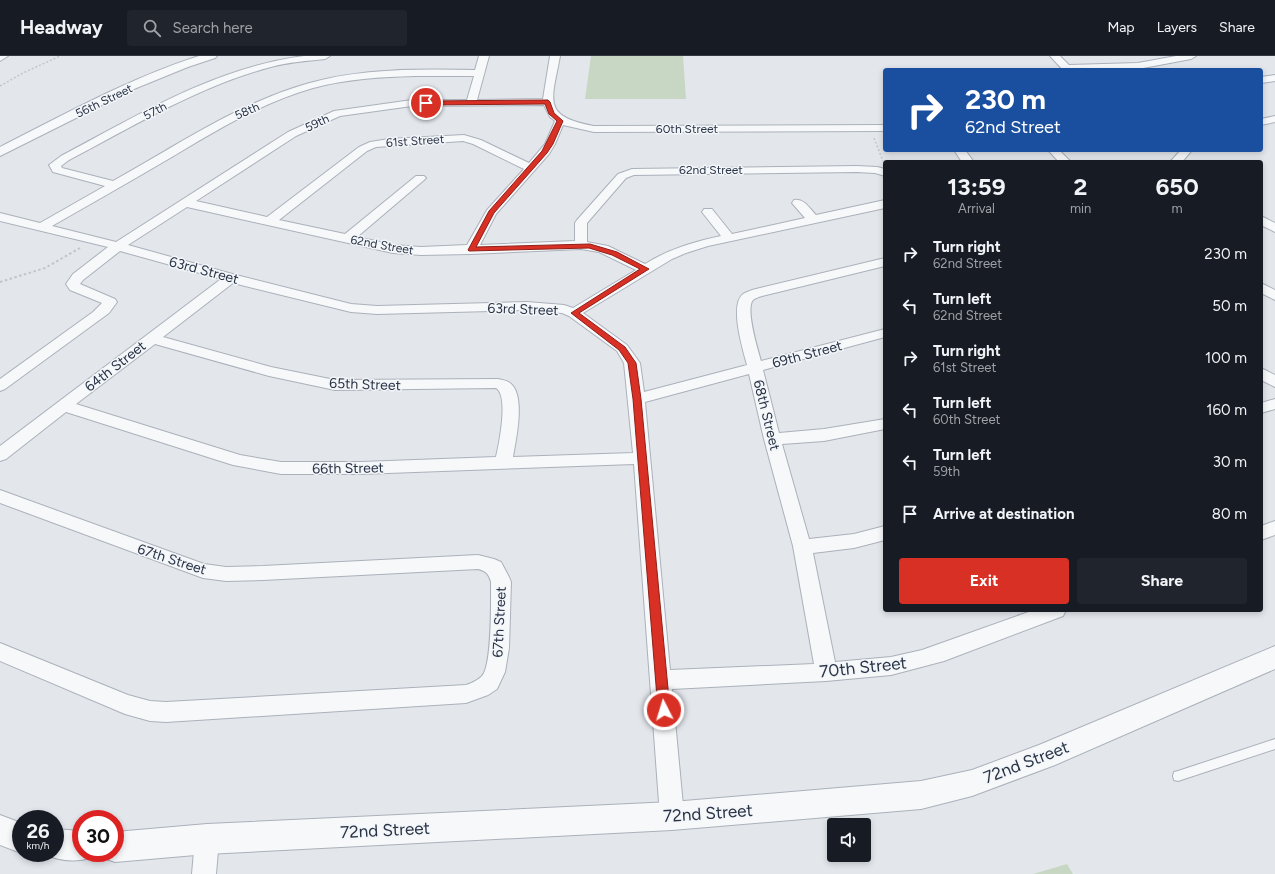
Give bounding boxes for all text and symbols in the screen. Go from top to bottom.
search box [127,10,407,46]
text: Headway [20,16,103,39]
icon: search [141,17,163,39]
text: Search here [173,19,253,37]
text: Map [1107,19,1135,36]
text: Layers [1157,19,1197,36]
text: Share [1219,19,1255,36]
street label: 56th Street [73,81,135,121]
text: 230 m [965,82,1046,116]
icon: right [899,84,951,136]
pin [409,86,443,120]
icon: arrive [415,92,437,114]
street label: 57th [141,99,169,123]
street label: 58th [232,99,262,123]
street label: 59th [303,111,332,135]
text: 62nd Street [965,116,1061,138]
street label: 60th Street [656,122,719,136]
street label: 61st Street [385,132,445,150]
street label: 62nd Street [679,163,743,177]
text: 13:59 [947,172,1006,201]
text: 2 [1074,172,1088,201]
text: 650 [1155,172,1199,201]
text: Arrival [958,201,995,216]
text: min [1070,201,1091,216]
text: m [1172,201,1183,216]
street label: 62nd Street [349,233,415,258]
text: Turn right [933,238,1001,256]
icon: right [899,243,921,265]
text: 230 m [1204,245,1247,263]
street label: 63rd Street [167,253,240,288]
text: 62nd Street [933,256,1002,271]
text: Turn left [933,290,991,308]
icon: left [899,295,921,317]
text: 50 m [1212,297,1247,315]
street label: 63rd Street [487,300,559,319]
text: 62nd Street [933,308,1002,323]
street label: 64th Street [82,337,149,395]
street label: 69th Street [770,337,844,372]
text: Turn right [933,342,1001,360]
icon: right [899,347,921,369]
text: 100 m [1205,349,1247,367]
text: 61st Street [933,360,996,375]
street label: 65th Street [329,375,401,394]
street label: 68th Street [750,378,784,452]
text: Turn left [933,394,991,412]
icon: left [899,399,921,421]
text: 160 m [1206,401,1247,419]
text: 60th Street [933,412,1000,427]
text: Turn left [933,446,991,464]
icon: left [899,451,921,473]
text: 30 m [1213,453,1247,471]
street label: 66th Street [312,459,384,478]
text: 59th [933,464,960,479]
icon: arrive [899,503,921,525]
text: Arrive at destination [933,505,1074,523]
text: 80 m [1212,505,1247,523]
street label: 67th Street [135,540,208,579]
button: Exit [899,558,1069,604]
button: Share [1077,558,1247,604]
street label: 67th Street [489,586,510,658]
street label: 70th Street [818,652,908,682]
position arrow [643,689,685,731]
street label: 72nd Street [980,737,1072,787]
street label: 72nd Street [662,800,754,826]
speed limit sign: 30 [72,810,124,862]
street label: 72nd Street [340,818,430,842]
map controls [827,818,871,862]
button: sound [827,818,871,862]
text: 26 [26,819,50,843]
text: km/h [27,839,49,852]

